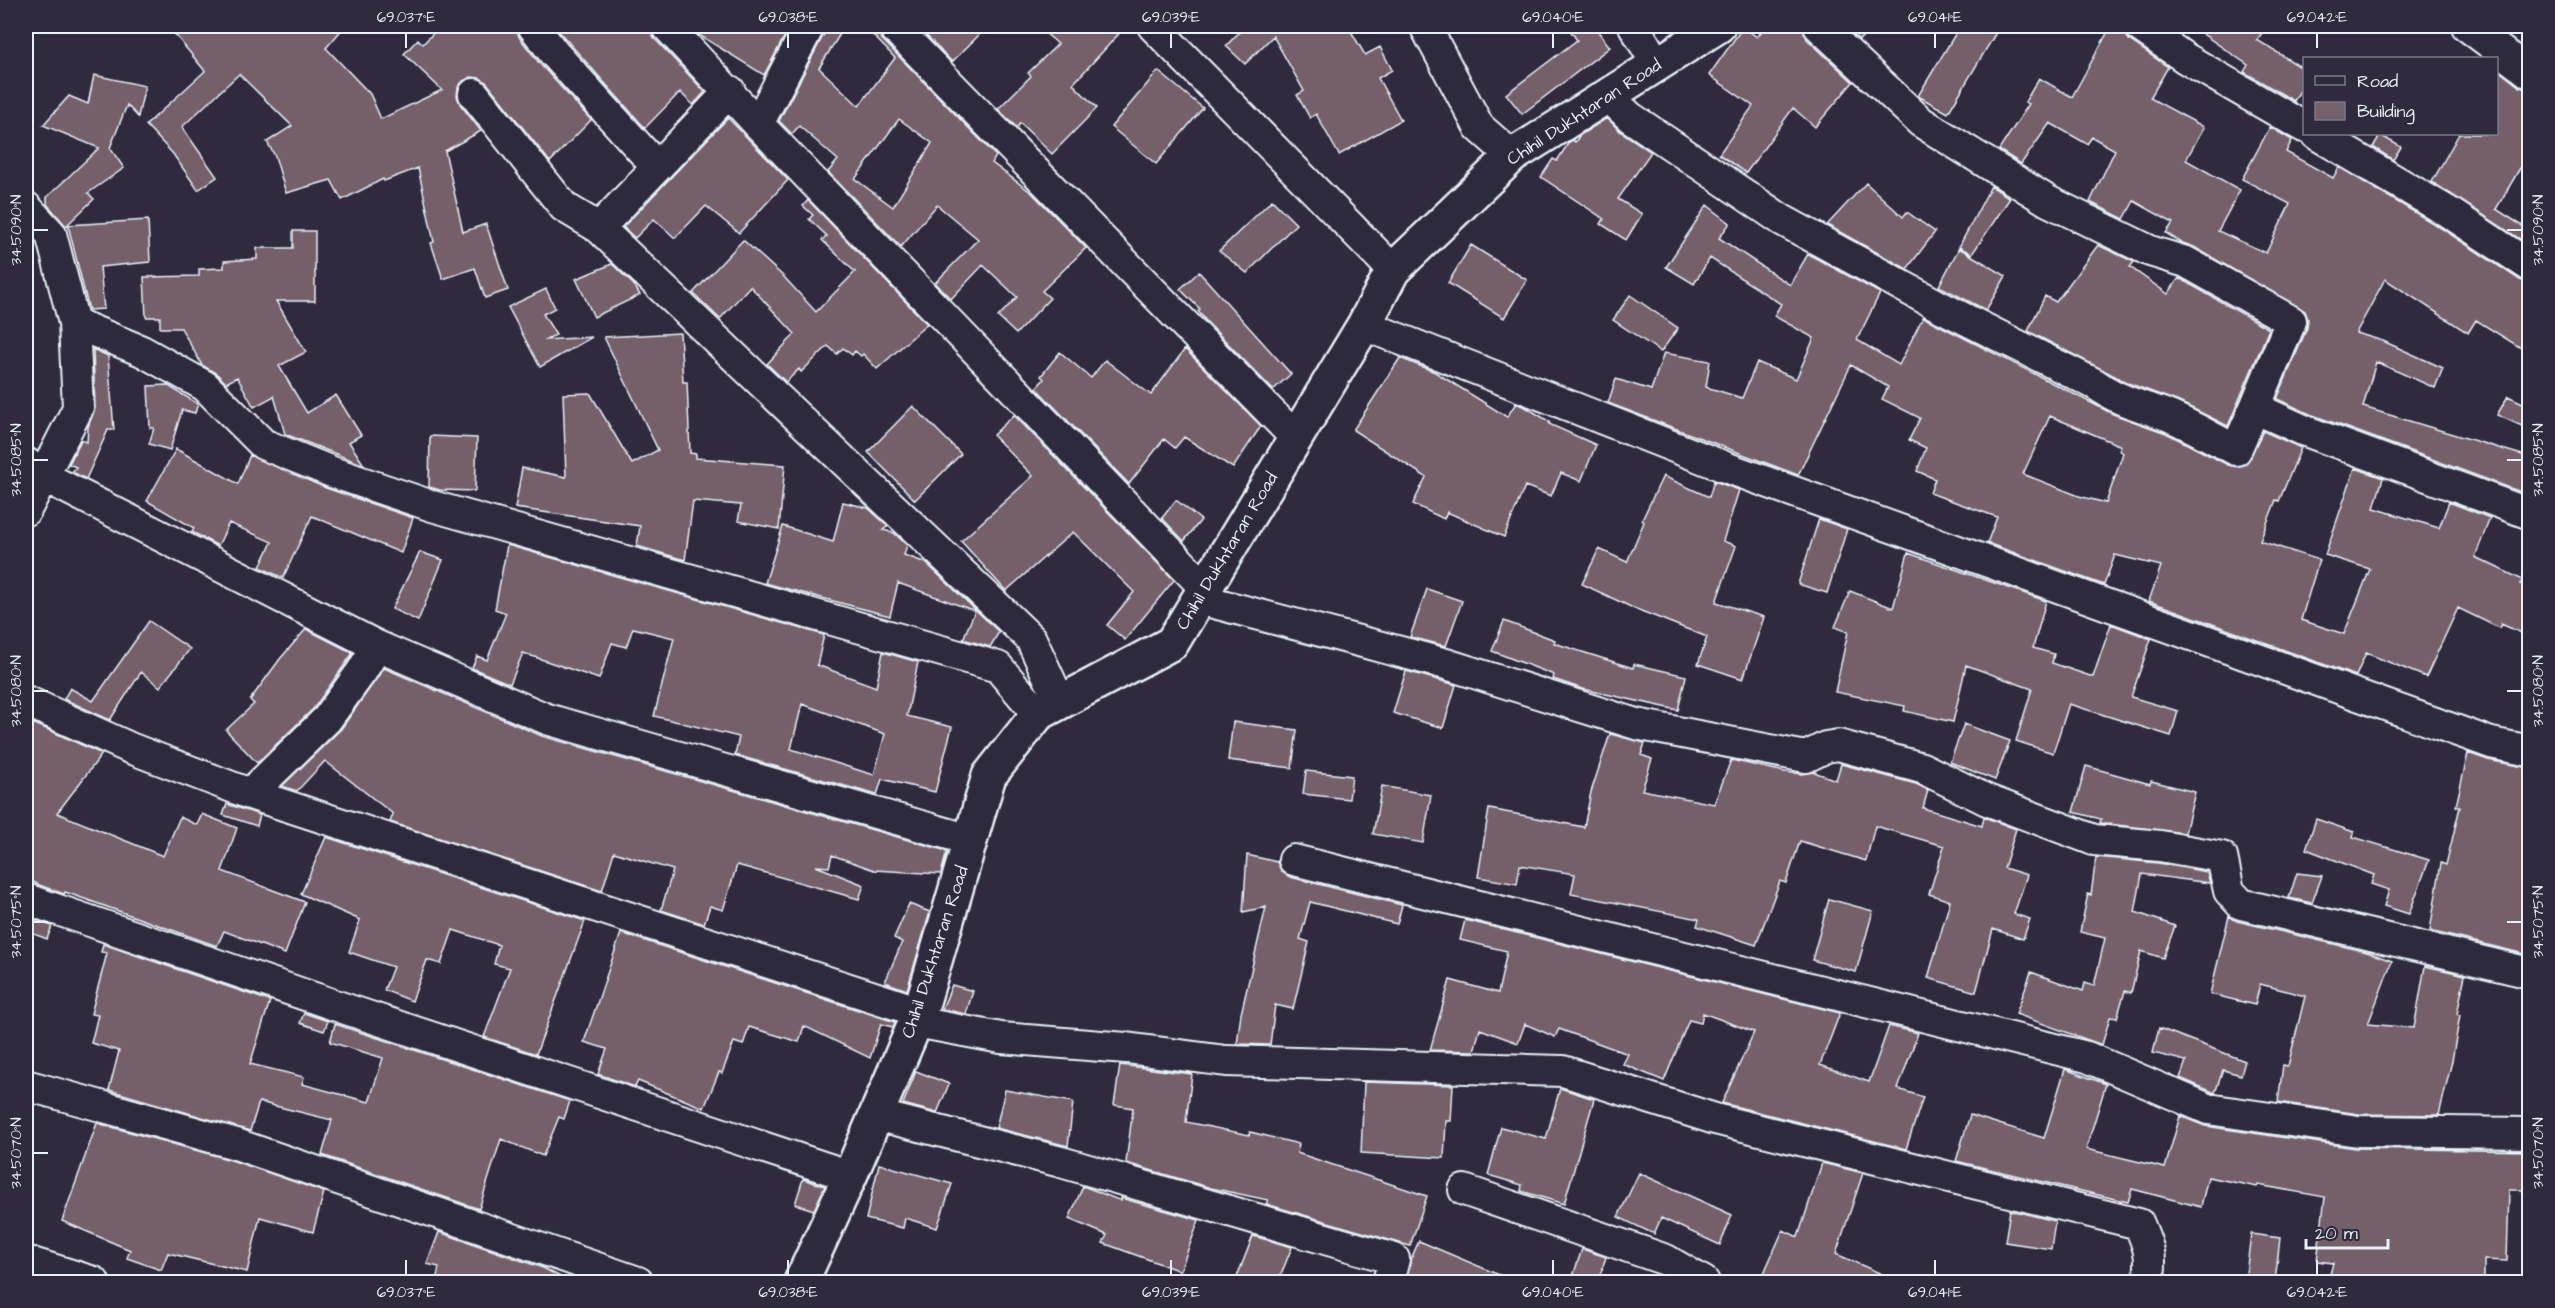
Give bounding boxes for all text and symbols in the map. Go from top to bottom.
text: 69.037°E [377,7,435,28]
text: 69.038°E [758,7,818,28]
text: 69.039°E [1142,7,1200,28]
text: 69.040°E [1522,7,1584,28]
text: 69.041°E [1908,7,1962,28]
text: 69.042°E [2287,7,2347,28]
street label: Chihil Dukhtaran Road [1502,53,1666,171]
legend [2303,57,2498,135]
text: Road [2357,69,2398,94]
text: Building [2357,99,2415,125]
text: 34.5090°N [6,195,27,265]
text: 34.5090°N [2528,195,2549,265]
text: 34.5085°N [6,423,27,497]
text: 34.5085°N [2528,423,2549,497]
street label: Chihil Dukhtaran Road [1170,467,1284,635]
text: 34.5080°N [6,655,27,727]
text: 34.5080°N [2528,655,2549,727]
street label: Chihil Dukhtaran Road [895,863,975,1041]
text: 34.5075°N [6,886,27,958]
text: 34.5075°N [2528,886,2549,958]
text: 34.5070°N [6,1117,27,1189]
text: 34.5070°N [2528,1117,2549,1189]
scale bar [2306,1212,2388,1250]
text: 20 m [2315,1221,2358,1246]
text: 69.037°E [377,1282,435,1303]
text: 69.038°E [758,1282,818,1303]
text: 69.039°E [1142,1282,1200,1303]
text: 69.040°E [1522,1282,1584,1303]
text: 69.041°E [1908,1282,1962,1303]
text: 69.042°E [2287,1282,2347,1303]

